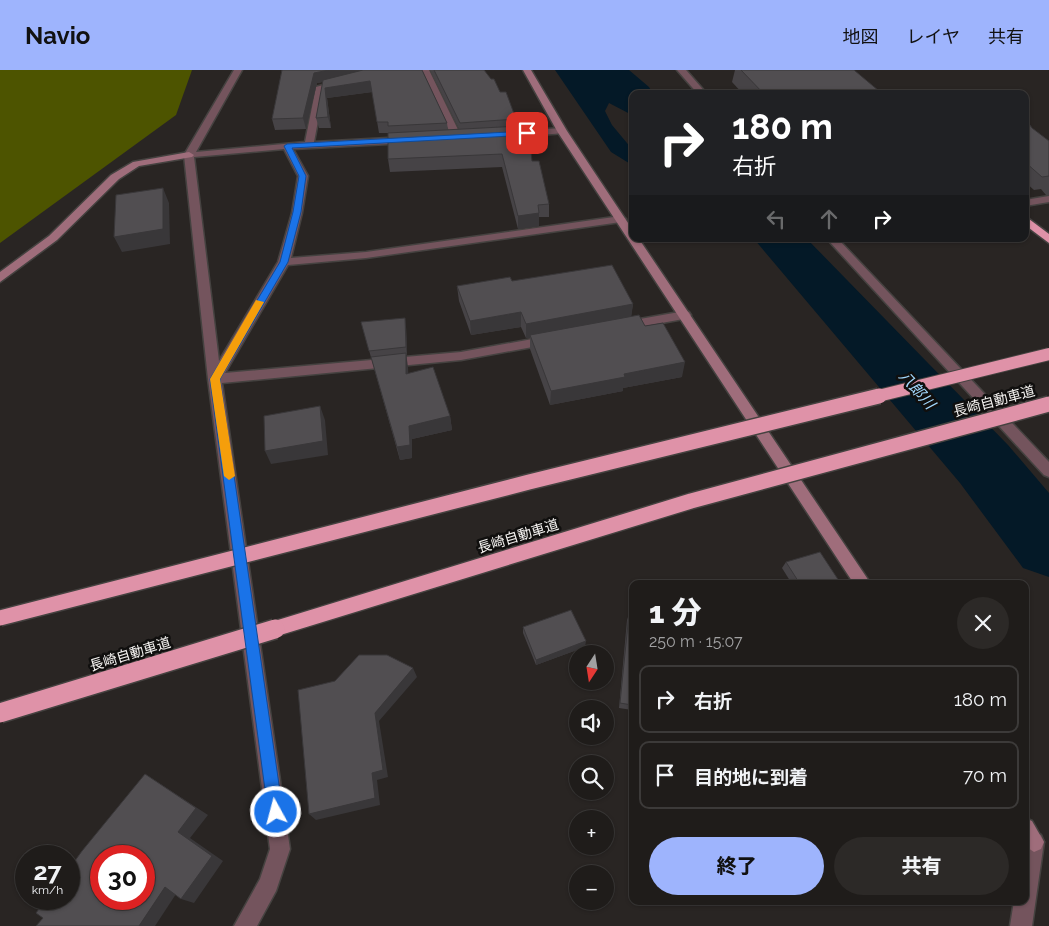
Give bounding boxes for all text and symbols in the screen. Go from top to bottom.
text: Navio [25,21,90,50]
text: 地図 [843,26,879,47]
text: レイヤ [907,26,960,47]
text: 共有 [988,26,1024,47]
text: 180 m [732,106,833,147]
icon: right [649,110,714,175]
pin [506,112,548,154]
icon: arrive [513,119,541,147]
text: 右折 [732,153,776,179]
icon: left [762,205,790,233]
icon: ahead [815,205,843,233]
icon: right [868,205,896,233]
water label: 八郎川 [895,367,940,414]
street label: 長崎自動車道 [951,382,1037,420]
street label: 長崎自動車道 [475,516,561,556]
text: 1 分 [649,595,702,630]
button: close [957,597,1009,649]
text: 250 m · 15:07 [649,632,743,651]
street label: 長崎自動車道 [87,634,173,674]
north arrow [569,645,614,690]
map controls [569,645,614,910]
icon: right [651,685,679,713]
text: 180 m [954,688,1007,710]
text: 右折 [694,690,732,712]
button: sound [569,700,614,745]
button: search [569,755,614,800]
icon: arrive [651,761,679,789]
text: 70 m [963,764,1007,786]
text: 目的地に到着 [694,766,808,788]
position arrow [249,785,301,837]
button: + [569,810,614,855]
button: 終了 [649,837,824,895]
button: 共有 [834,837,1009,895]
speed limit sign: 30 [90,845,155,910]
text: 27 [33,856,62,886]
button: − [569,865,614,910]
text: km/h [32,883,63,897]

